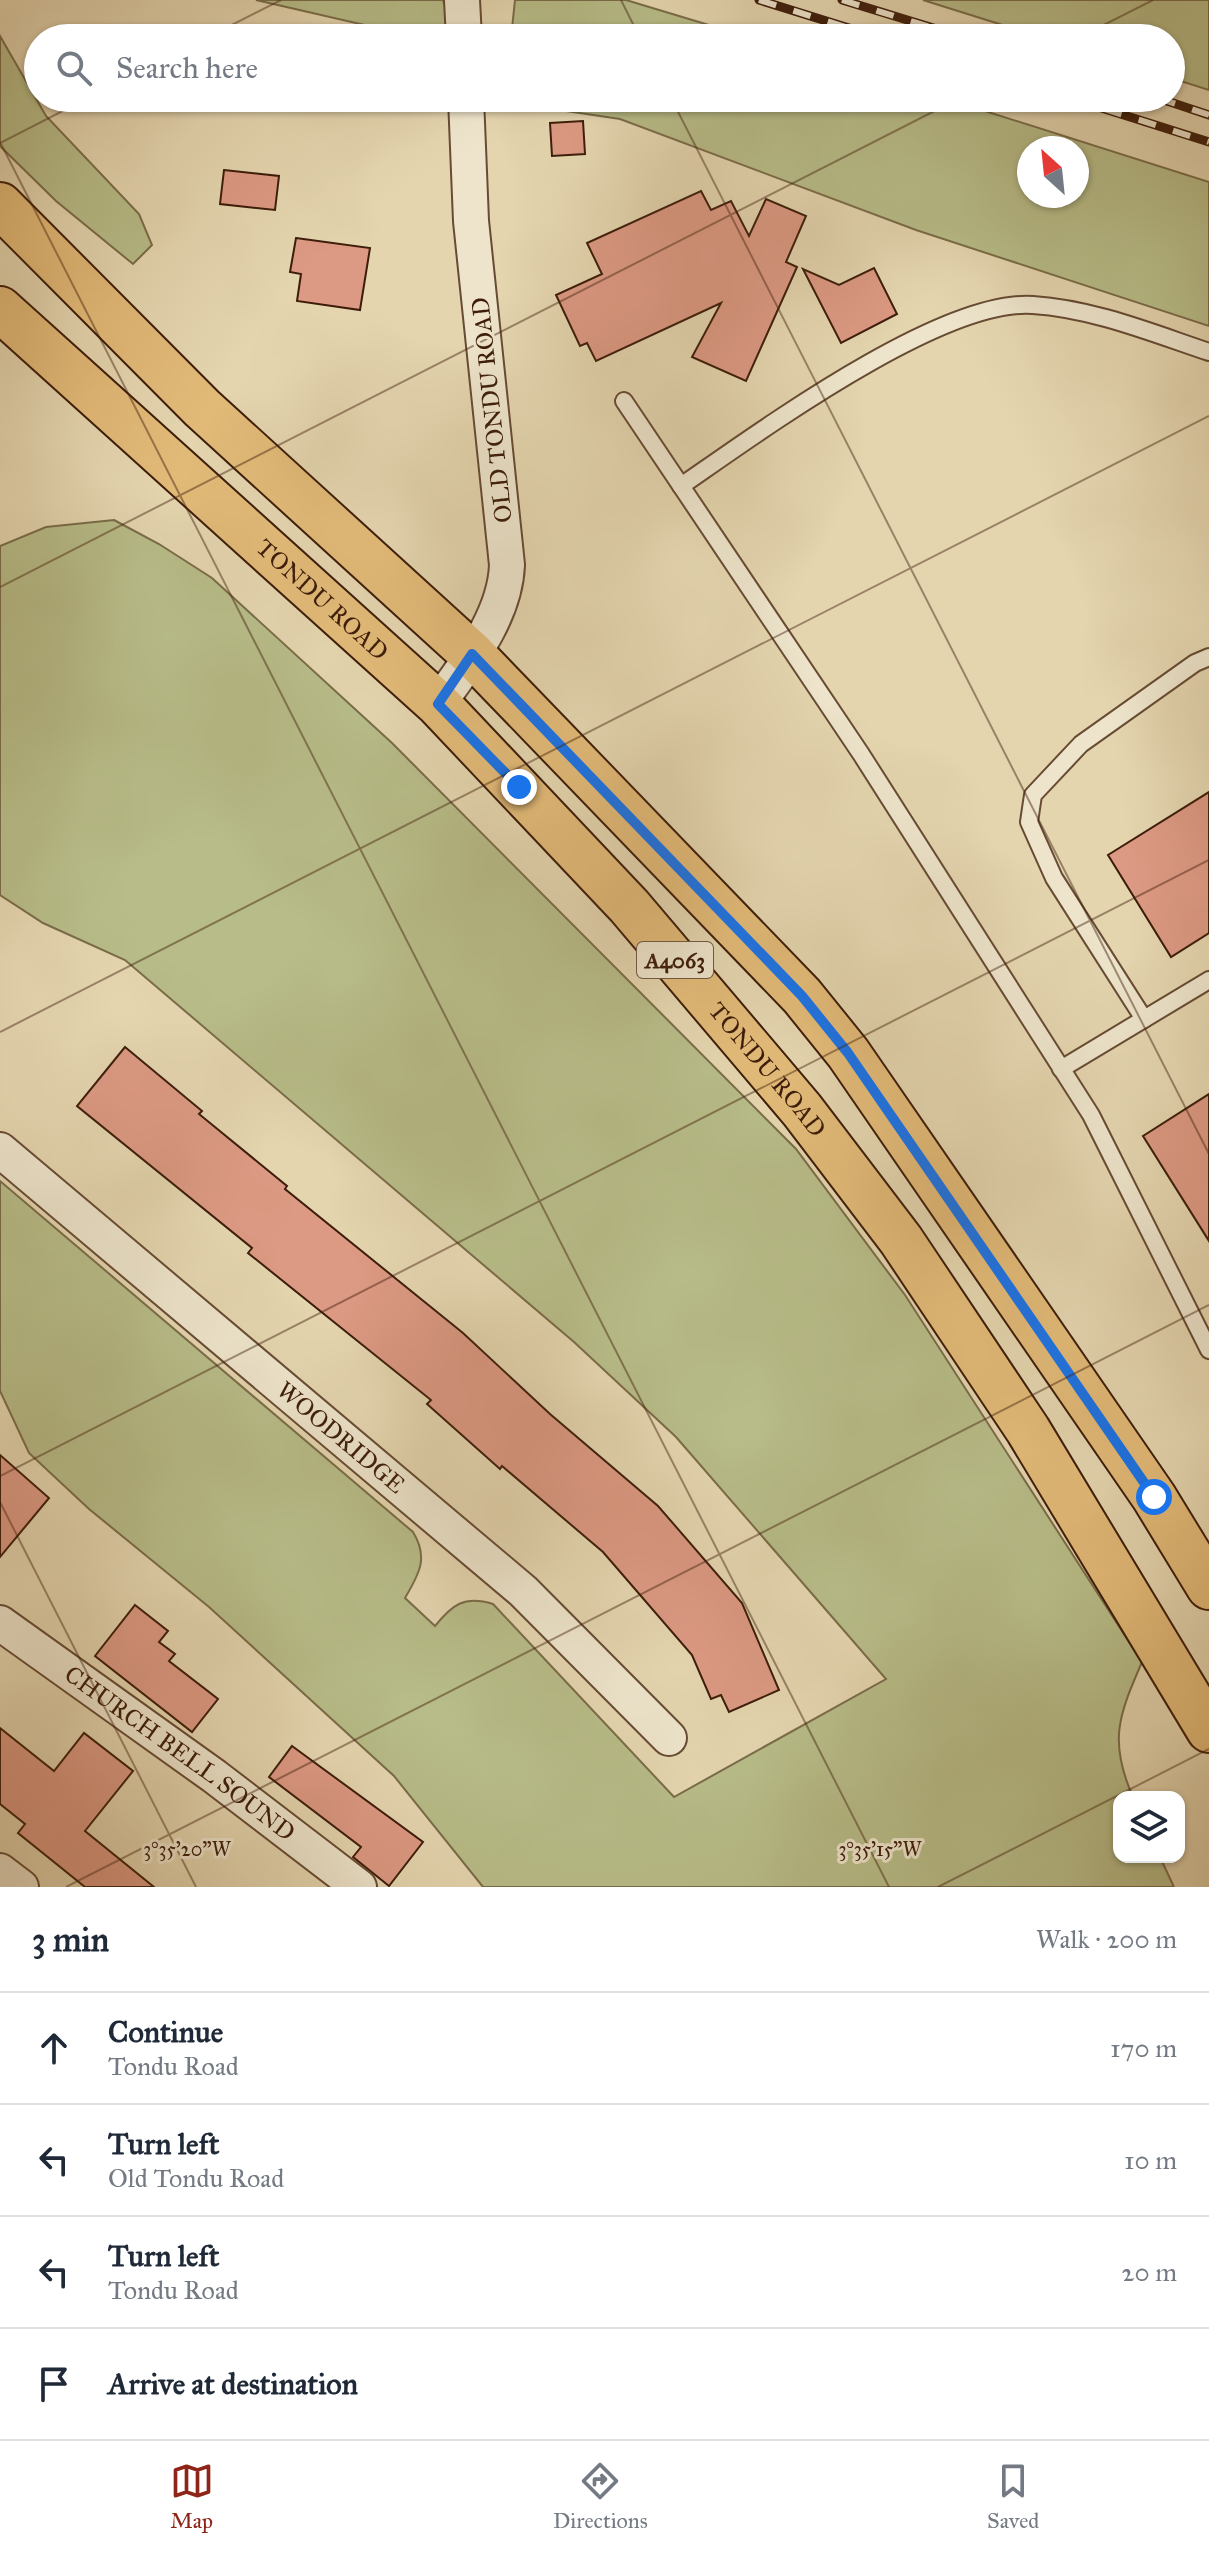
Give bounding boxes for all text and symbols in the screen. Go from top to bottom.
search box [24,24,1185,112]
icon: search [52,46,96,90]
text: Search here [116,50,258,86]
north arrow [1017,136,1089,208]
street label: OLD TONDU ROAD [465,296,519,524]
street label: TONDU ROAD [250,533,394,667]
route end [501,769,537,805]
road number: A4063 [637,942,713,978]
street label: TONDU ROAD [702,996,832,1143]
street label: WOODRIDGE [271,1375,411,1500]
route start [1136,1479,1172,1515]
street label: CHURCH BELL SOUND [59,1659,301,1848]
map controls [1113,1791,1185,1863]
button: layers [1113,1791,1185,1863]
text: 3°35'20"W [143,1837,232,1861]
text: 3°35'15"W [839,1837,922,1861]
text: 3 min [32,1919,109,1960]
text: Walk · 200 m [1036,1923,1177,1955]
text: Continue [108,2014,223,2050]
icon: ahead [32,2026,76,2070]
text: 170 m [1110,2032,1177,2064]
text: Tondu Road [108,2050,239,2082]
text: Turn left [108,2126,219,2162]
icon: left [32,2138,76,2182]
text: 10 m [1124,2144,1177,2176]
text: Old Tondu Road [108,2162,284,2194]
text: Turn left [108,2238,219,2274]
icon: left [32,2250,76,2294]
text: 20 m [1122,2256,1177,2288]
text: Tondu Road [108,2274,239,2306]
icon: arrive [32,2362,76,2406]
text: Arrive at destination [108,2366,358,2402]
tab: Map [170,2459,214,2534]
tab: Directions [553,2459,648,2534]
tab: Saved [987,2459,1039,2534]

